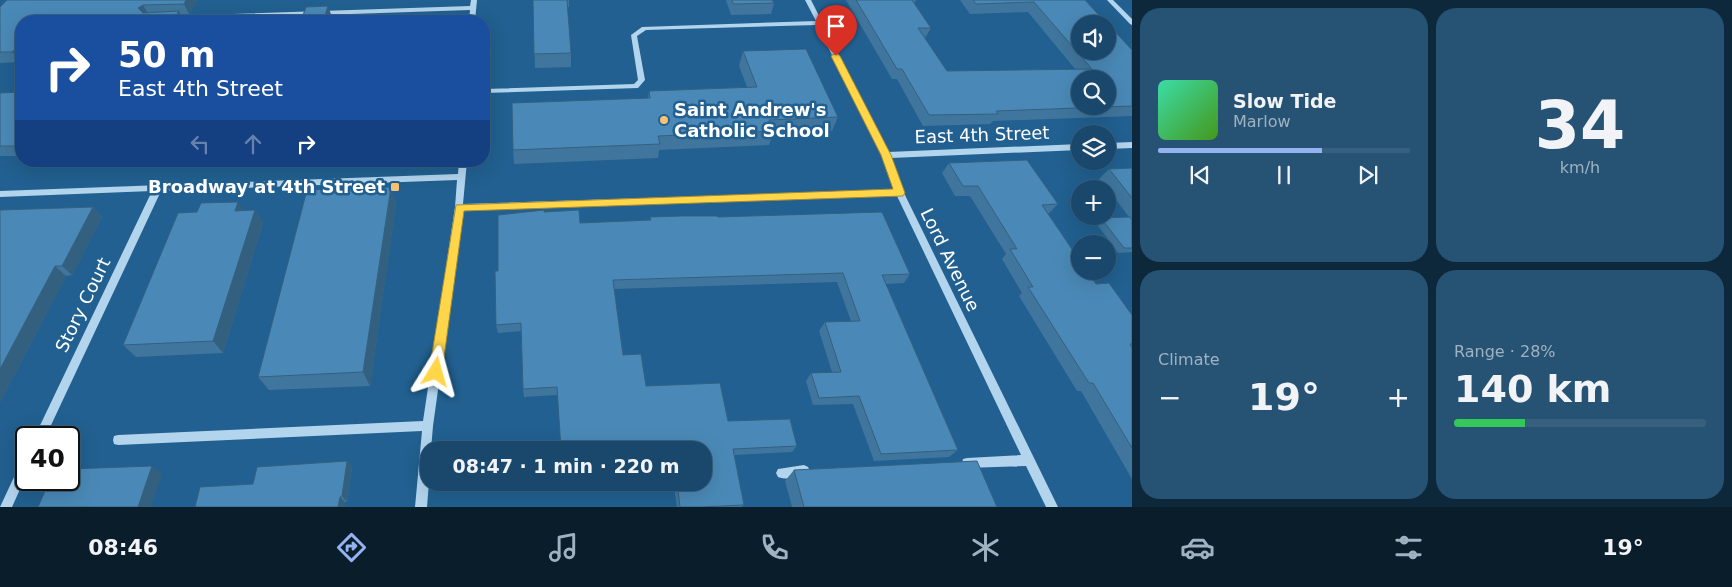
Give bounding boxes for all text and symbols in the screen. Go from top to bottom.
pin [815,5,857,56]
icon: arrive [822,12,850,40]
map controls [1071,15,1116,280]
button: sound [1071,15,1116,60]
icon: right [35,35,100,100]
text: 50 m [118,35,215,75]
button: search [1071,70,1116,115]
text: East 4th Street [118,76,283,101]
text: 34 [1535,88,1625,163]
text: Slow Tide [1233,90,1336,112]
place label: Saint Andrew's Catholic School [674,99,830,141]
text: Marlow [1233,112,1291,131]
marker: Saint Andrew's Catholic School [658,114,670,126]
street label: East 4th Street [914,122,1050,147]
button: layers [1071,125,1116,170]
icon: left [186,130,214,158]
icon: ahead [239,130,267,158]
icon: right [292,130,320,158]
text: km/h [1560,158,1600,177]
icon: previous [1186,161,1214,189]
icon: pause [1270,161,1298,189]
icon: next [1354,161,1382,189]
place label: Broadway at 4th Street [148,176,385,197]
button: + [1071,180,1116,225]
marker: Broadway at 4th Street [389,181,401,193]
street label: Lord Avenue [916,205,984,315]
button: − [1071,235,1116,280]
street label: Story Court [51,254,115,356]
text: Range · 28% [1454,342,1556,361]
position arrow [409,345,461,397]
text: Climate [1158,350,1220,369]
text: 140 km [1454,367,1611,411]
text: 19° [1248,375,1320,419]
text: − [1158,381,1181,414]
text: + [1387,381,1410,414]
speed limit sign: 40 [15,426,80,491]
text: 08:47 · 1 min · 220 m [452,455,680,477]
icon: directions [334,530,369,565]
icon: music [546,530,581,565]
icon: phone [757,530,792,565]
icon: climate [968,530,1003,565]
icon: car [1180,530,1215,565]
icon: filters [1391,530,1426,565]
text: 08:46 [88,535,158,560]
text: 19° [1602,535,1644,560]

